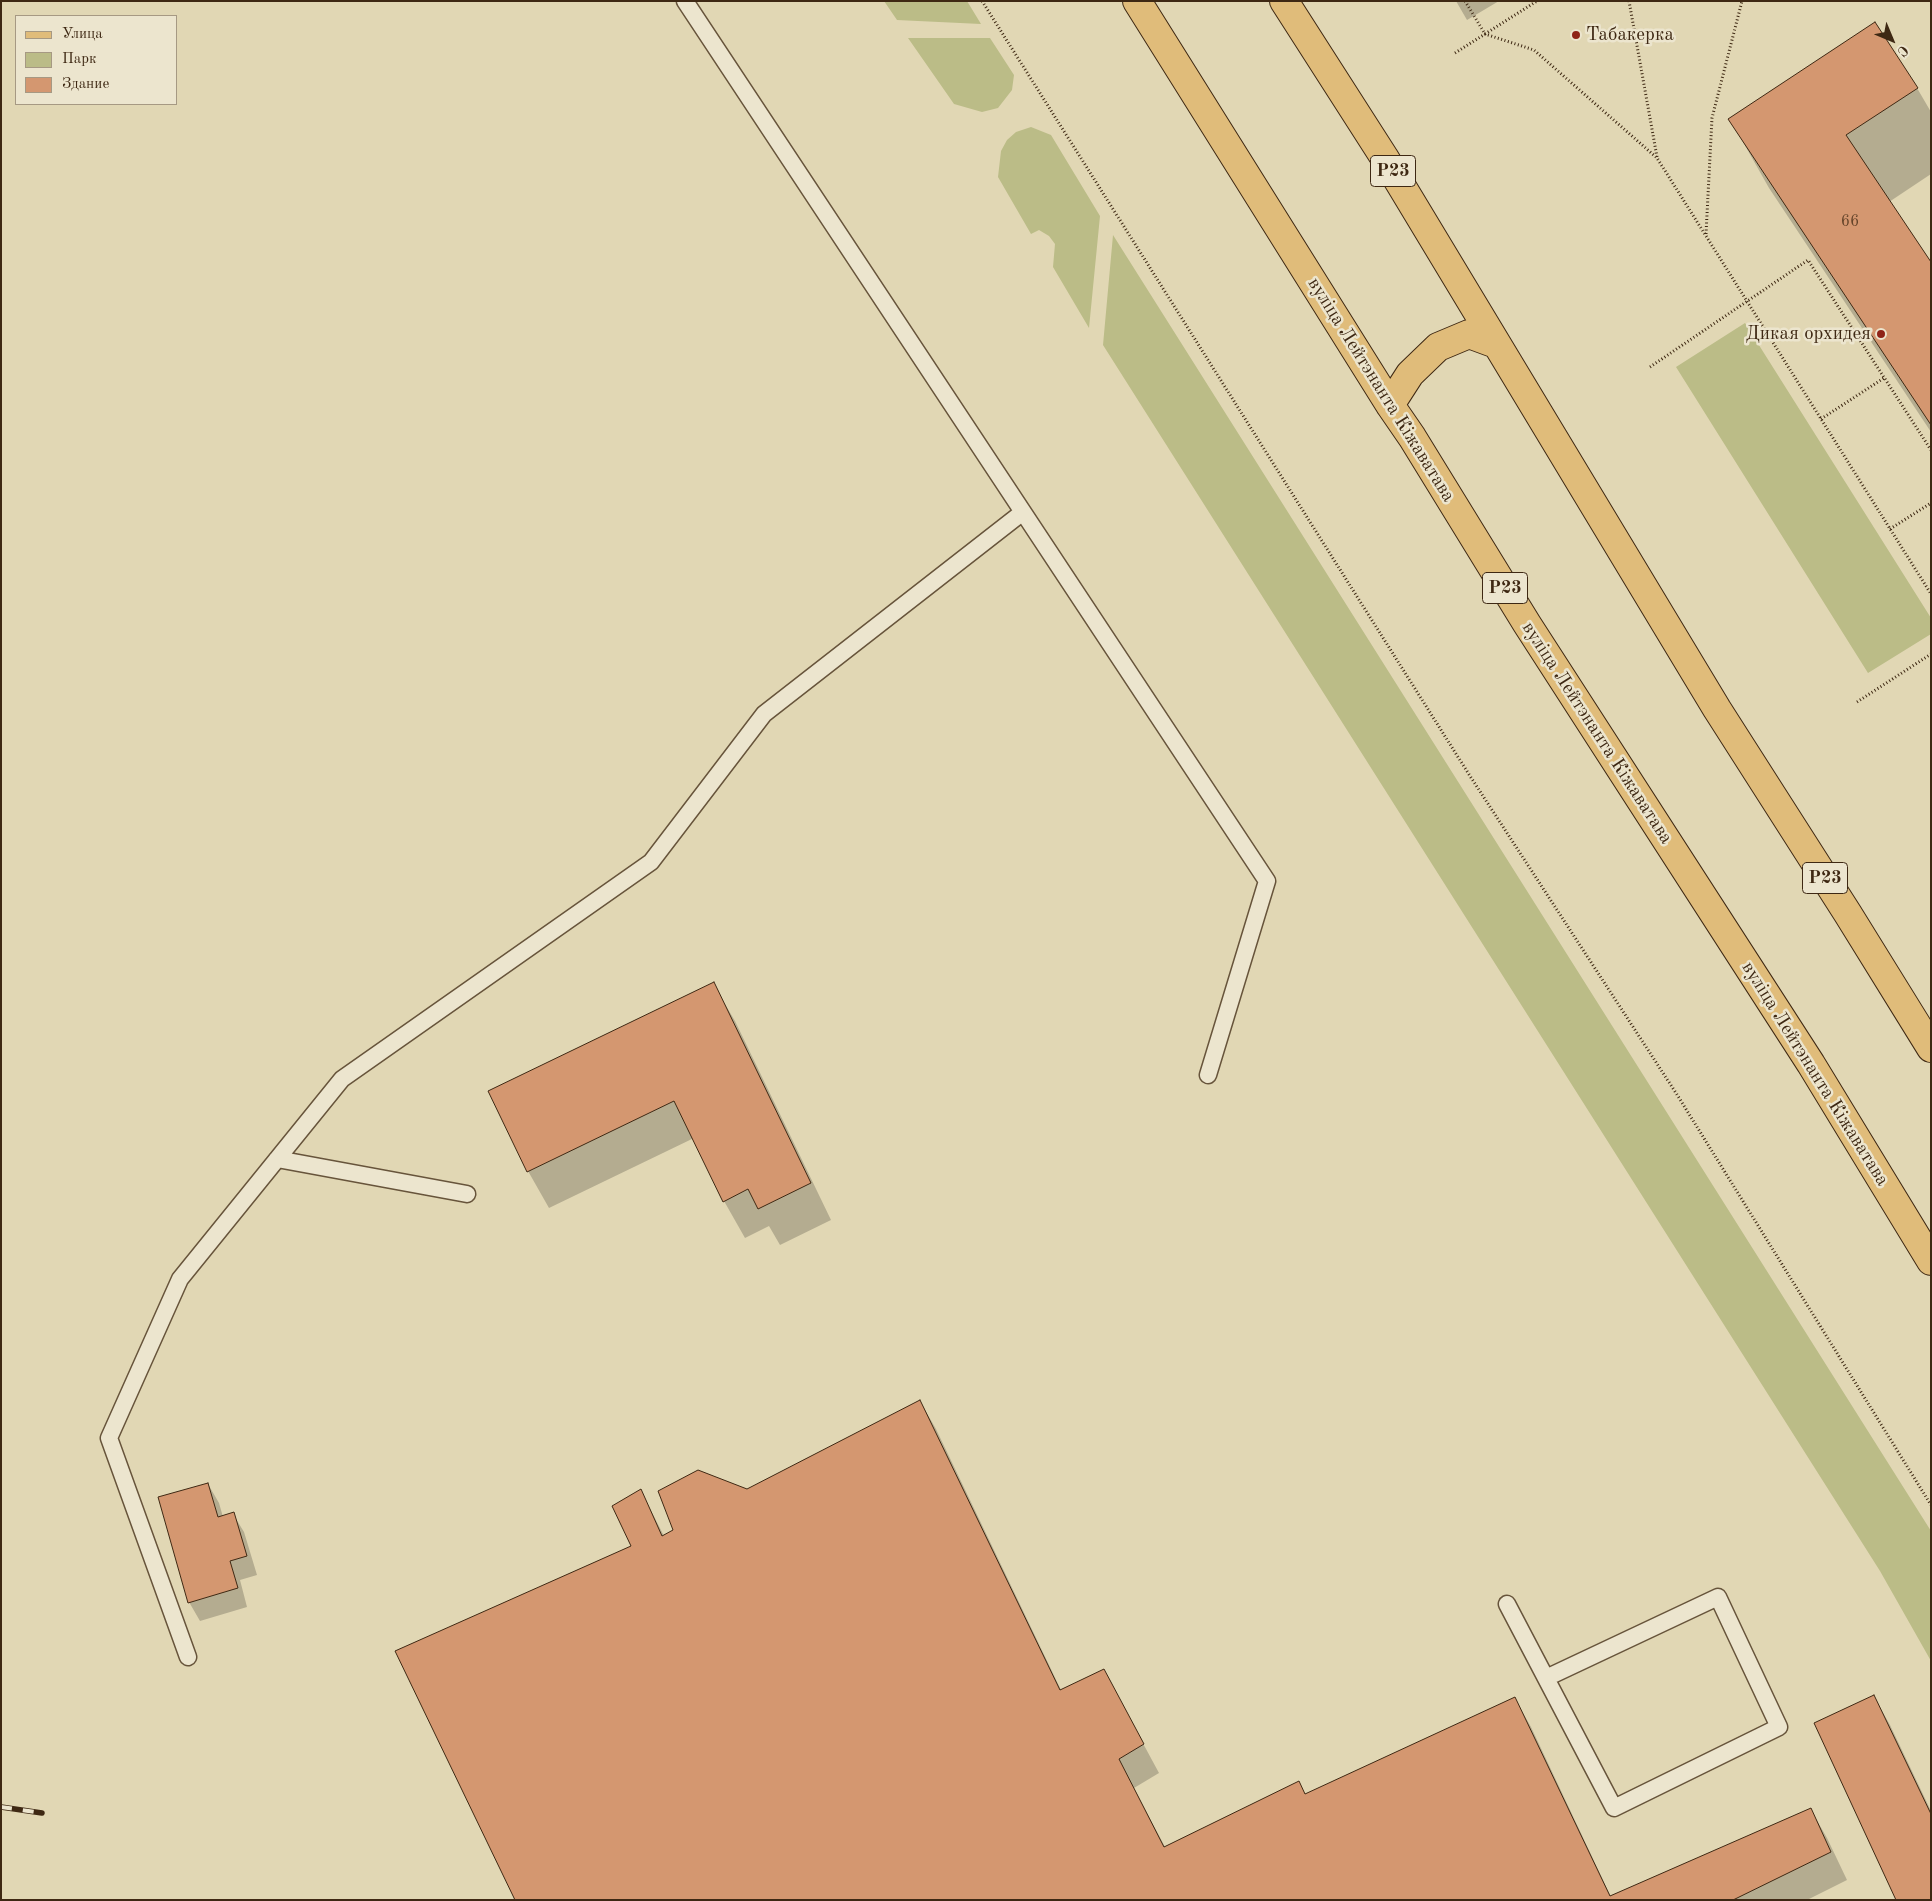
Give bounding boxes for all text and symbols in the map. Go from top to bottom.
legend [15,15,178,105]
north arrow [1867,15,1917,65]
place label: Табакерка [1586,24,1674,46]
text: Улица [62,27,103,42]
marker: Табакерка [1570,29,1582,41]
text: С [1894,42,1911,59]
text: Парк [62,52,97,67]
text: Здание [62,77,109,92]
road number: Р23 [1370,156,1416,187]
house number: 66 [1841,212,1859,232]
street label: вуліца Лейтэнанта Кіжаватава [1302,274,1460,506]
place label: Дикая орхидея [1746,323,1871,345]
marker: Дикая орхидея [1875,328,1887,340]
road number: Р23 [1482,572,1528,604]
street label: вуліца Лейтэнанта Кіжаватава [1517,618,1677,848]
road number: Р23 [1802,862,1848,894]
street label: вуліца Лейтэнанта Кіжаватава [1736,958,1894,1190]

